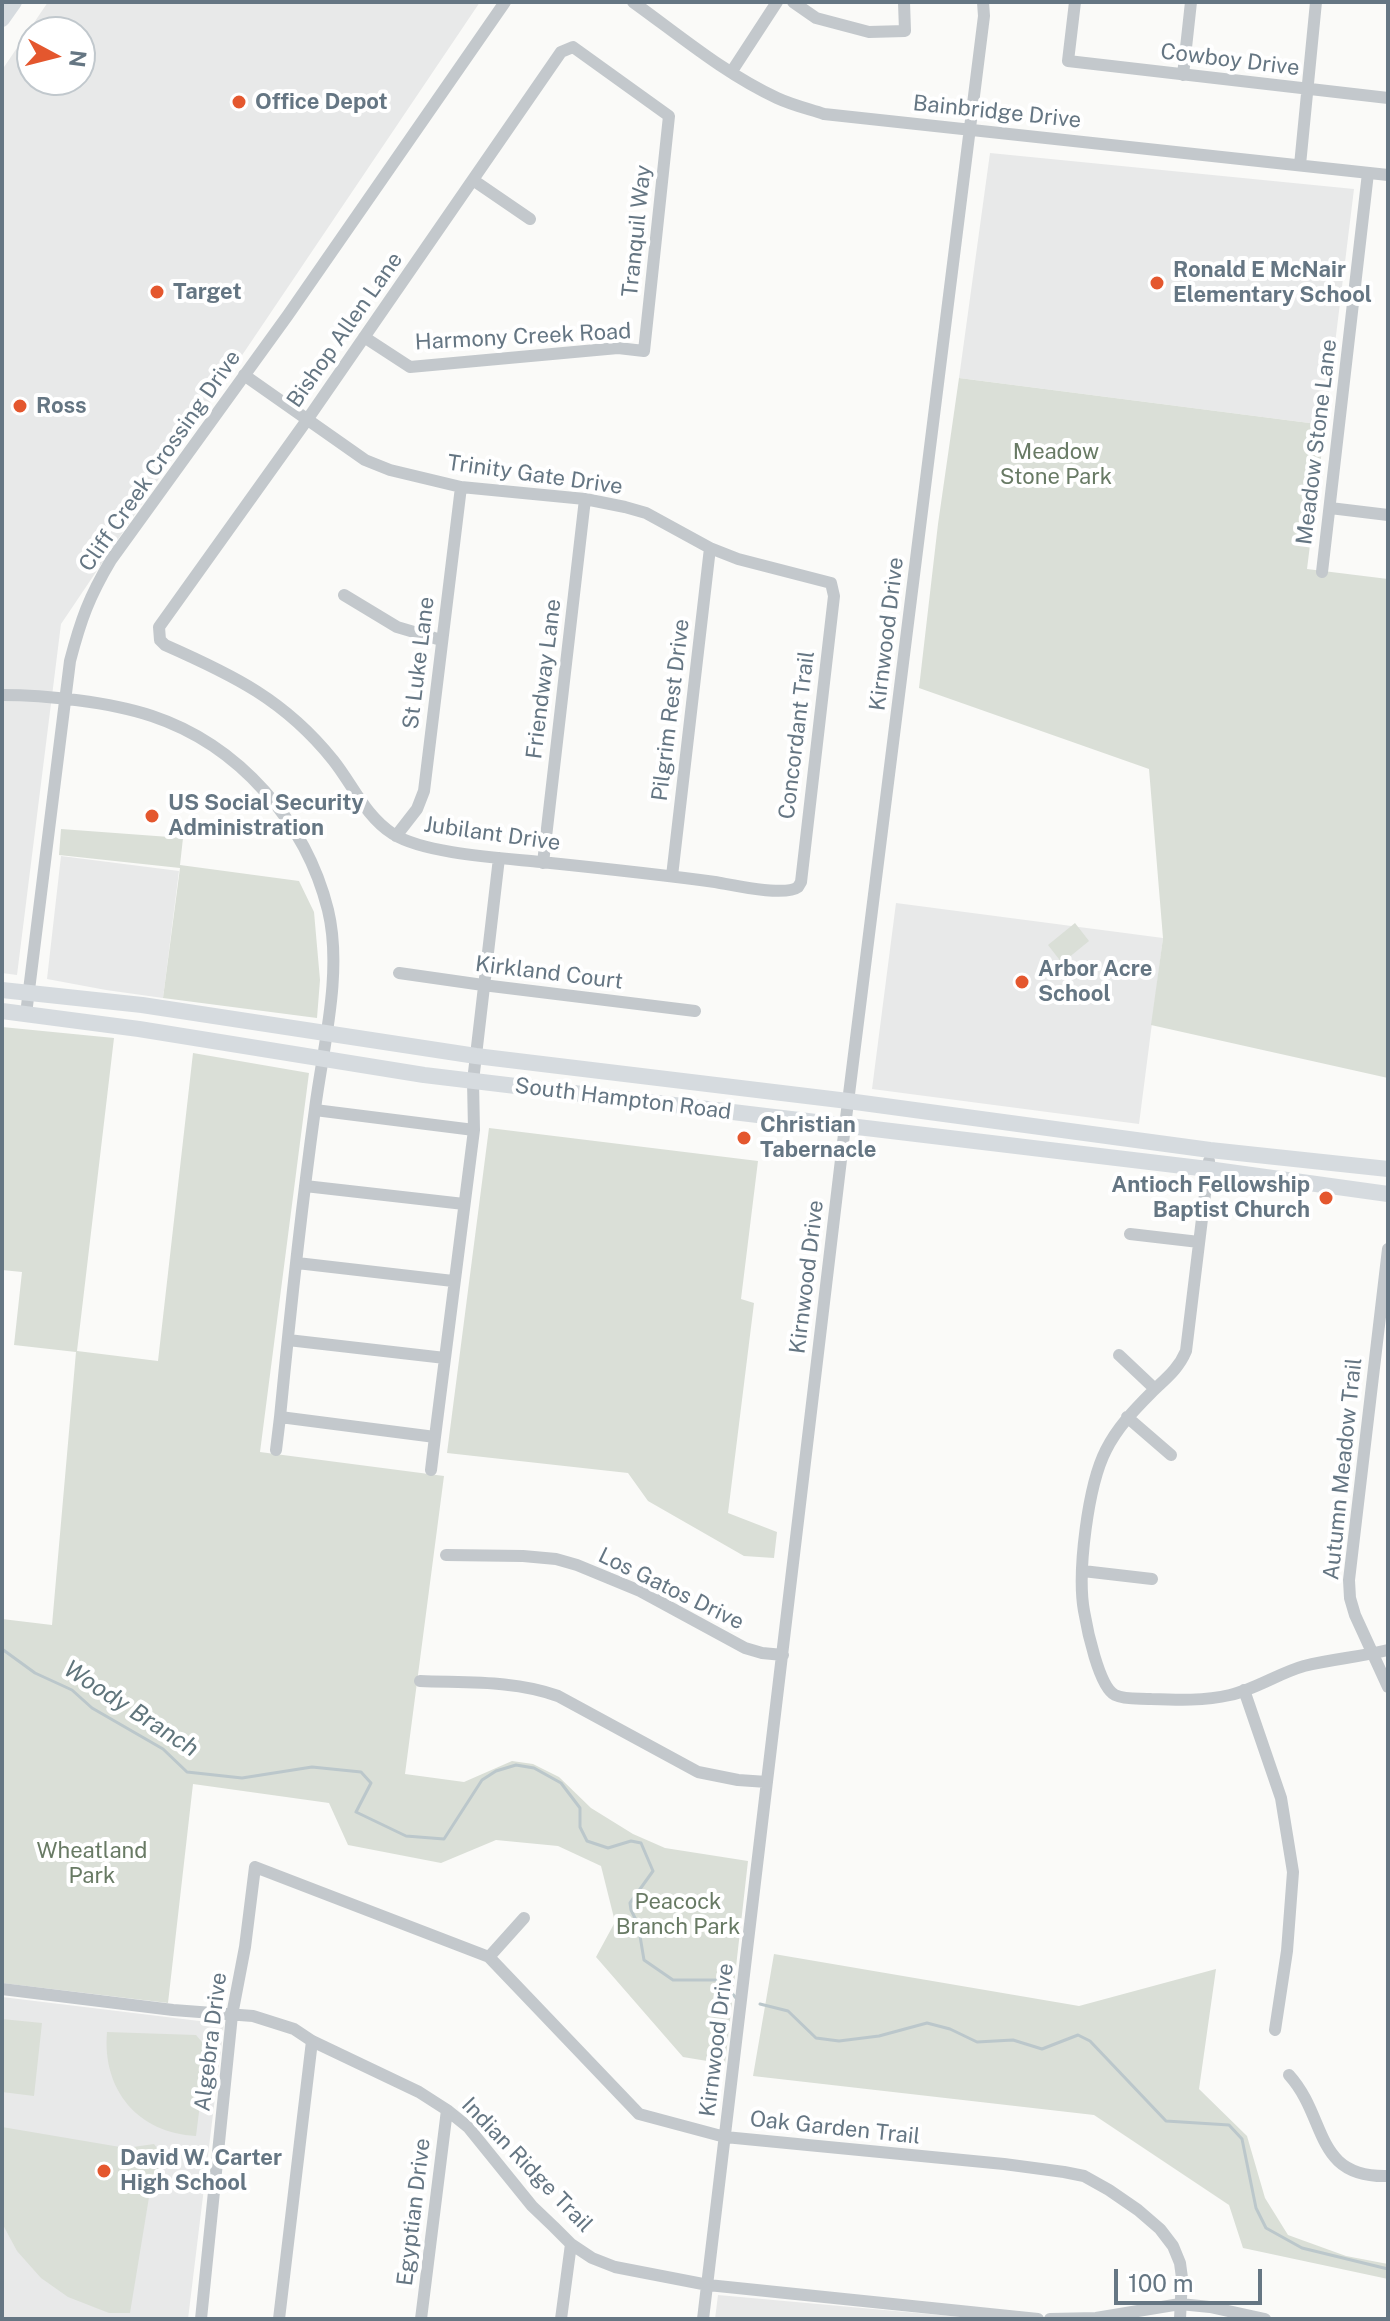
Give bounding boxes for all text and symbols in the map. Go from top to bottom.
north arrow [16,16,96,96]
street label: Cowboy Drive [1159,38,1301,82]
text: N [64,49,92,69]
place label: Office Depot [255,89,388,115]
street label: Bainbridge Drive [911,90,1083,134]
marker: Office Depot [230,93,248,111]
street label: Tranquil Way [617,164,657,298]
street label: Bishop Allen Lane [282,247,408,413]
place label: Ronald E McNair Elementary School [1173,257,1372,308]
marker: Ronald E McNair Elementary School [1148,274,1166,292]
place label: Target [173,279,242,305]
marker: Target [148,283,166,301]
street label: Harmony Creek Road [414,318,632,356]
street label: Meadow Stone Lane [1291,338,1343,546]
street label: Cliff Creek Crossing Drive [74,345,246,577]
place label: Ross [36,393,87,419]
marker: Ross [11,397,29,415]
park label: Meadow Stone Park [1000,439,1112,490]
street label: Trinity Gate Drive [446,450,624,500]
street label: Kirnwood Drive [864,556,910,712]
street label: St Luke Lane [398,595,440,731]
street label: Friendway Lane [521,598,567,760]
street label: Pilgrim Rest Drive [647,618,695,802]
street label: Concordant Trail [774,649,820,821]
place label: US Social Security Administration [168,790,364,842]
marker: US Social Security Administration [143,807,161,825]
street label: Jubilant Drive [422,811,562,857]
street label: Kirkland Court [474,951,624,995]
place label: Arbor Acre School [1038,956,1152,1008]
marker: Arbor Acre School [1013,973,1031,991]
street label: South Hampton Road [513,1073,733,1125]
place label: Christian Tabernacle [760,1112,876,1164]
marker: Christian Tabernacle [735,1129,753,1147]
place label: Antioch Fellowship Baptist Church [1111,1172,1310,1224]
marker: Antioch Fellowship Baptist Church [1317,1189,1335,1207]
street label: Kirnwood Drive [784,1199,830,1355]
street label: Autumn Meadow Trail [1318,1357,1368,1581]
street label: Los Gatos Drive [594,1542,748,1636]
water label: Woody Branch [58,1655,204,1763]
park label: Wheatland Park [37,1838,147,1890]
park label: Peacock Branch Park [616,1889,740,1940]
street label: Kirnwood Drive [694,1962,740,2118]
street label: Algebra Drive [189,1971,233,2113]
street label: Indian Ridge Trail [456,2092,598,2238]
street label: Oak Garden Trail [749,2106,921,2150]
street label: Egyptian Drive [392,2137,436,2287]
place label: David W. Carter High School [120,2145,282,2196]
marker: David W. Carter High School [95,2162,113,2180]
scale bar [1118,2253,1266,2303]
text: 100 m [1128,2269,1194,2297]

